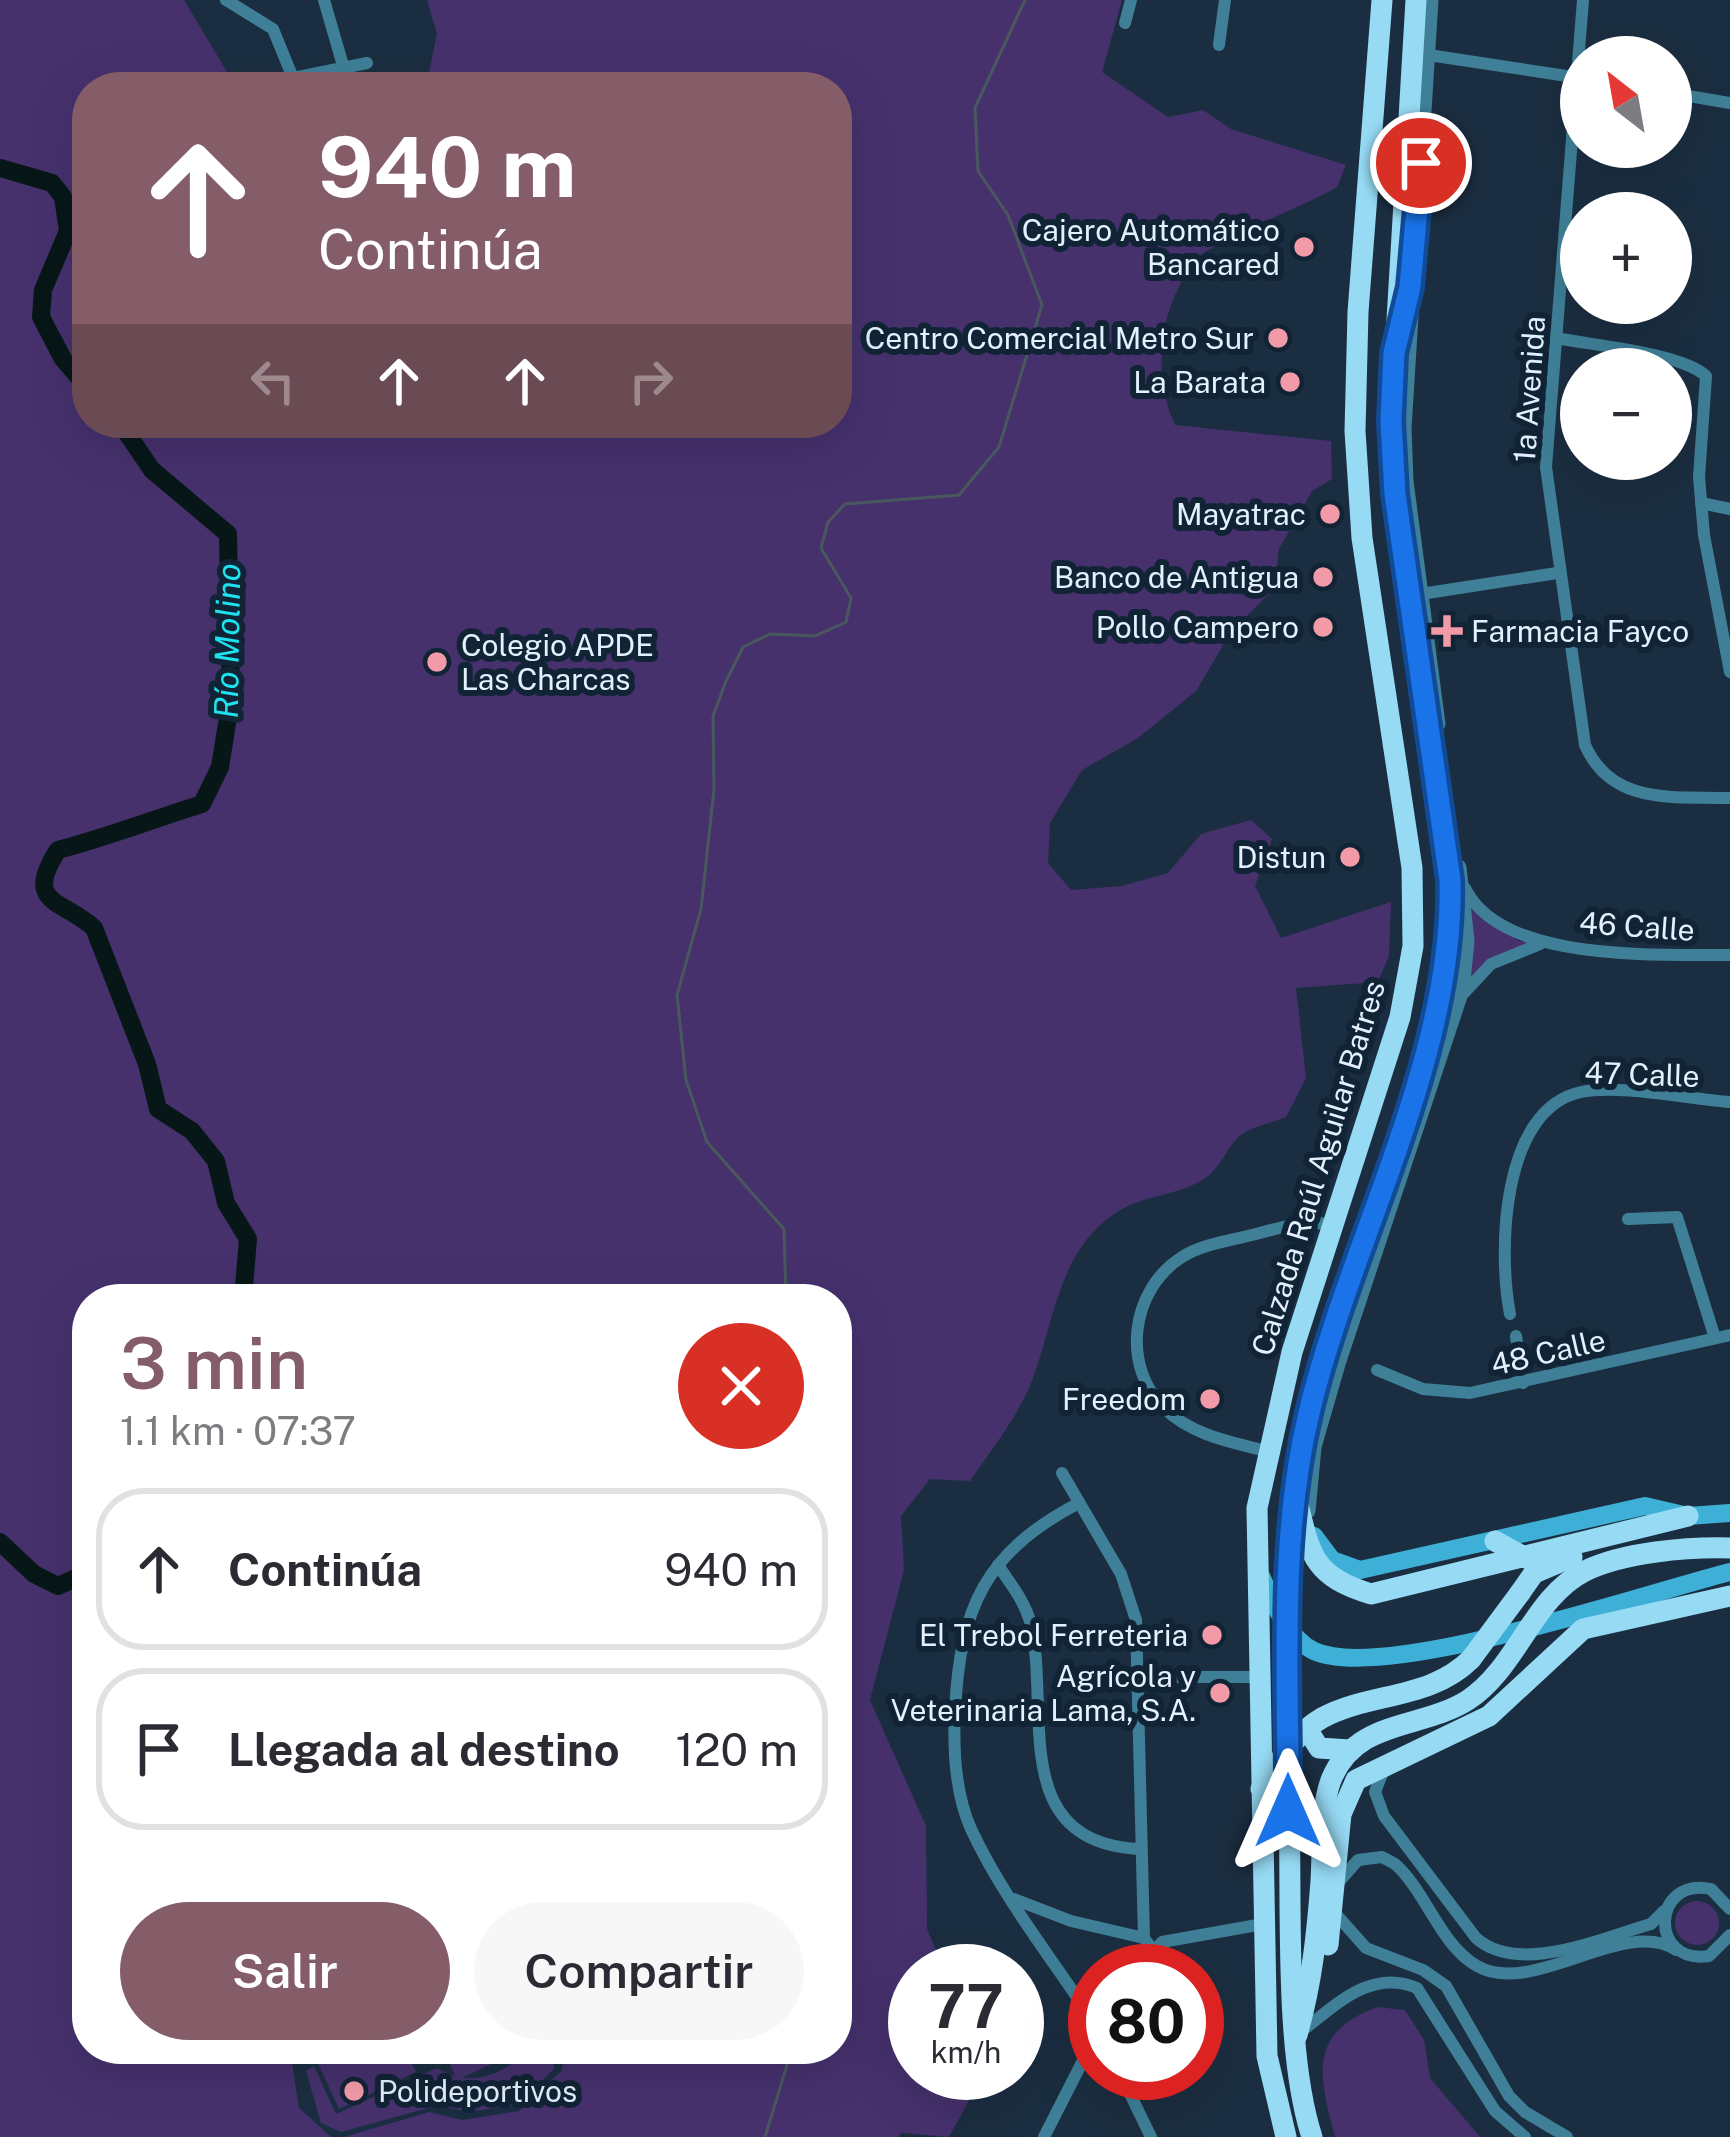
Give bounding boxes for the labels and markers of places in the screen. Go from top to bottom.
pin [1370,112,1472,214]
place label: Cajero Automático Bancared [1022,212,1280,282]
marker: Cajero Automático Bancared [1291,234,1317,260]
place label: Centro Comercial Metro Sur [865,320,1254,356]
marker: Centro Comercial Metro Sur [1265,325,1291,351]
place label: La Barata [1133,364,1266,400]
marker: La Barata [1277,369,1303,395]
place label: Mayatrac [1176,496,1306,532]
marker: Mayatrac [1317,501,1343,527]
place label: Banco de Antigua [1054,559,1299,595]
marker: Banco de Antigua [1310,564,1336,590]
place label: Pollo Campero [1096,609,1299,645]
place label: Farmacia Fayco [1471,613,1689,649]
marker: Pollo Campero [1310,614,1336,640]
marker: Farmacia Fayco [1434,618,1460,644]
place label: Colegio APDE Las Charcas [461,627,654,697]
marker: Colegio APDE Las Charcas [424,649,450,675]
place label: Distun [1236,839,1326,875]
marker: Distun [1337,844,1363,870]
place label: Freedom [1062,1381,1186,1417]
marker: Freedom [1197,1386,1223,1412]
place label: El Trebol Ferreteria [919,1617,1188,1653]
marker: El Trebol Ferreteria [1199,1622,1225,1648]
place label: Agrícola y Veterinaria Lama, S.A. [891,1658,1196,1728]
marker: Agrícola y Veterinaria Lama, S.A. [1207,1680,1233,1706]
place label: Polideportivos [378,2073,577,2109]
marker: Polideportivos [341,2078,367,2104]

